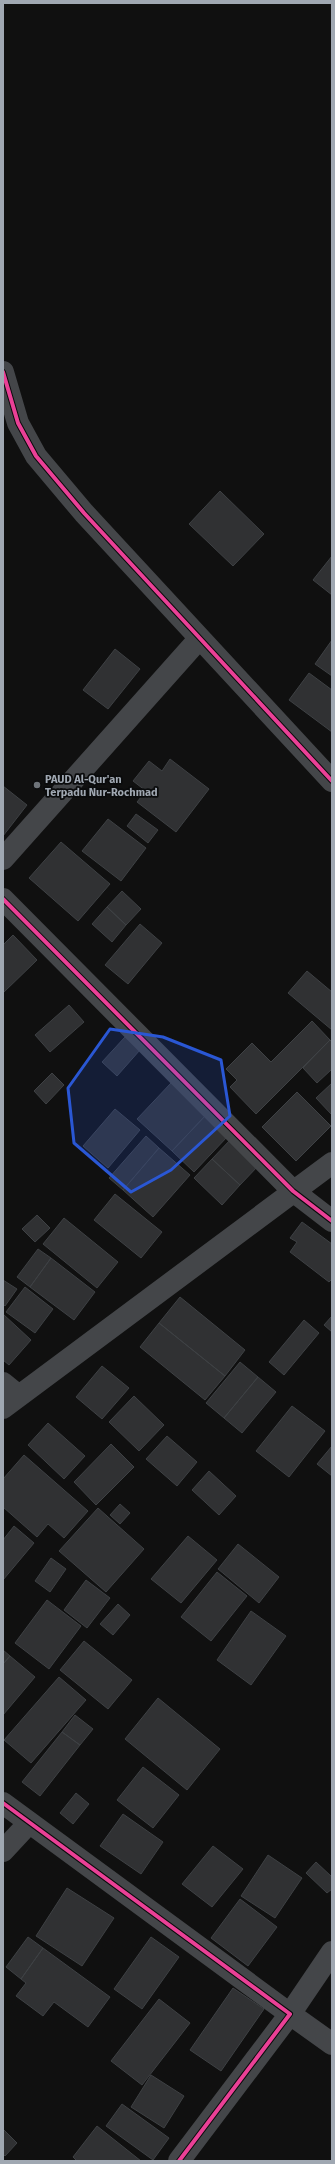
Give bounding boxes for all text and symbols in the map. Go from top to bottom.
place label: PAUD Al-Qur'an Terpadu Nur-Rochmad [45,773,158,799]
marker: PAUD Al-Qur'an Terpadu Nur-Rochmad [32,780,42,790]

